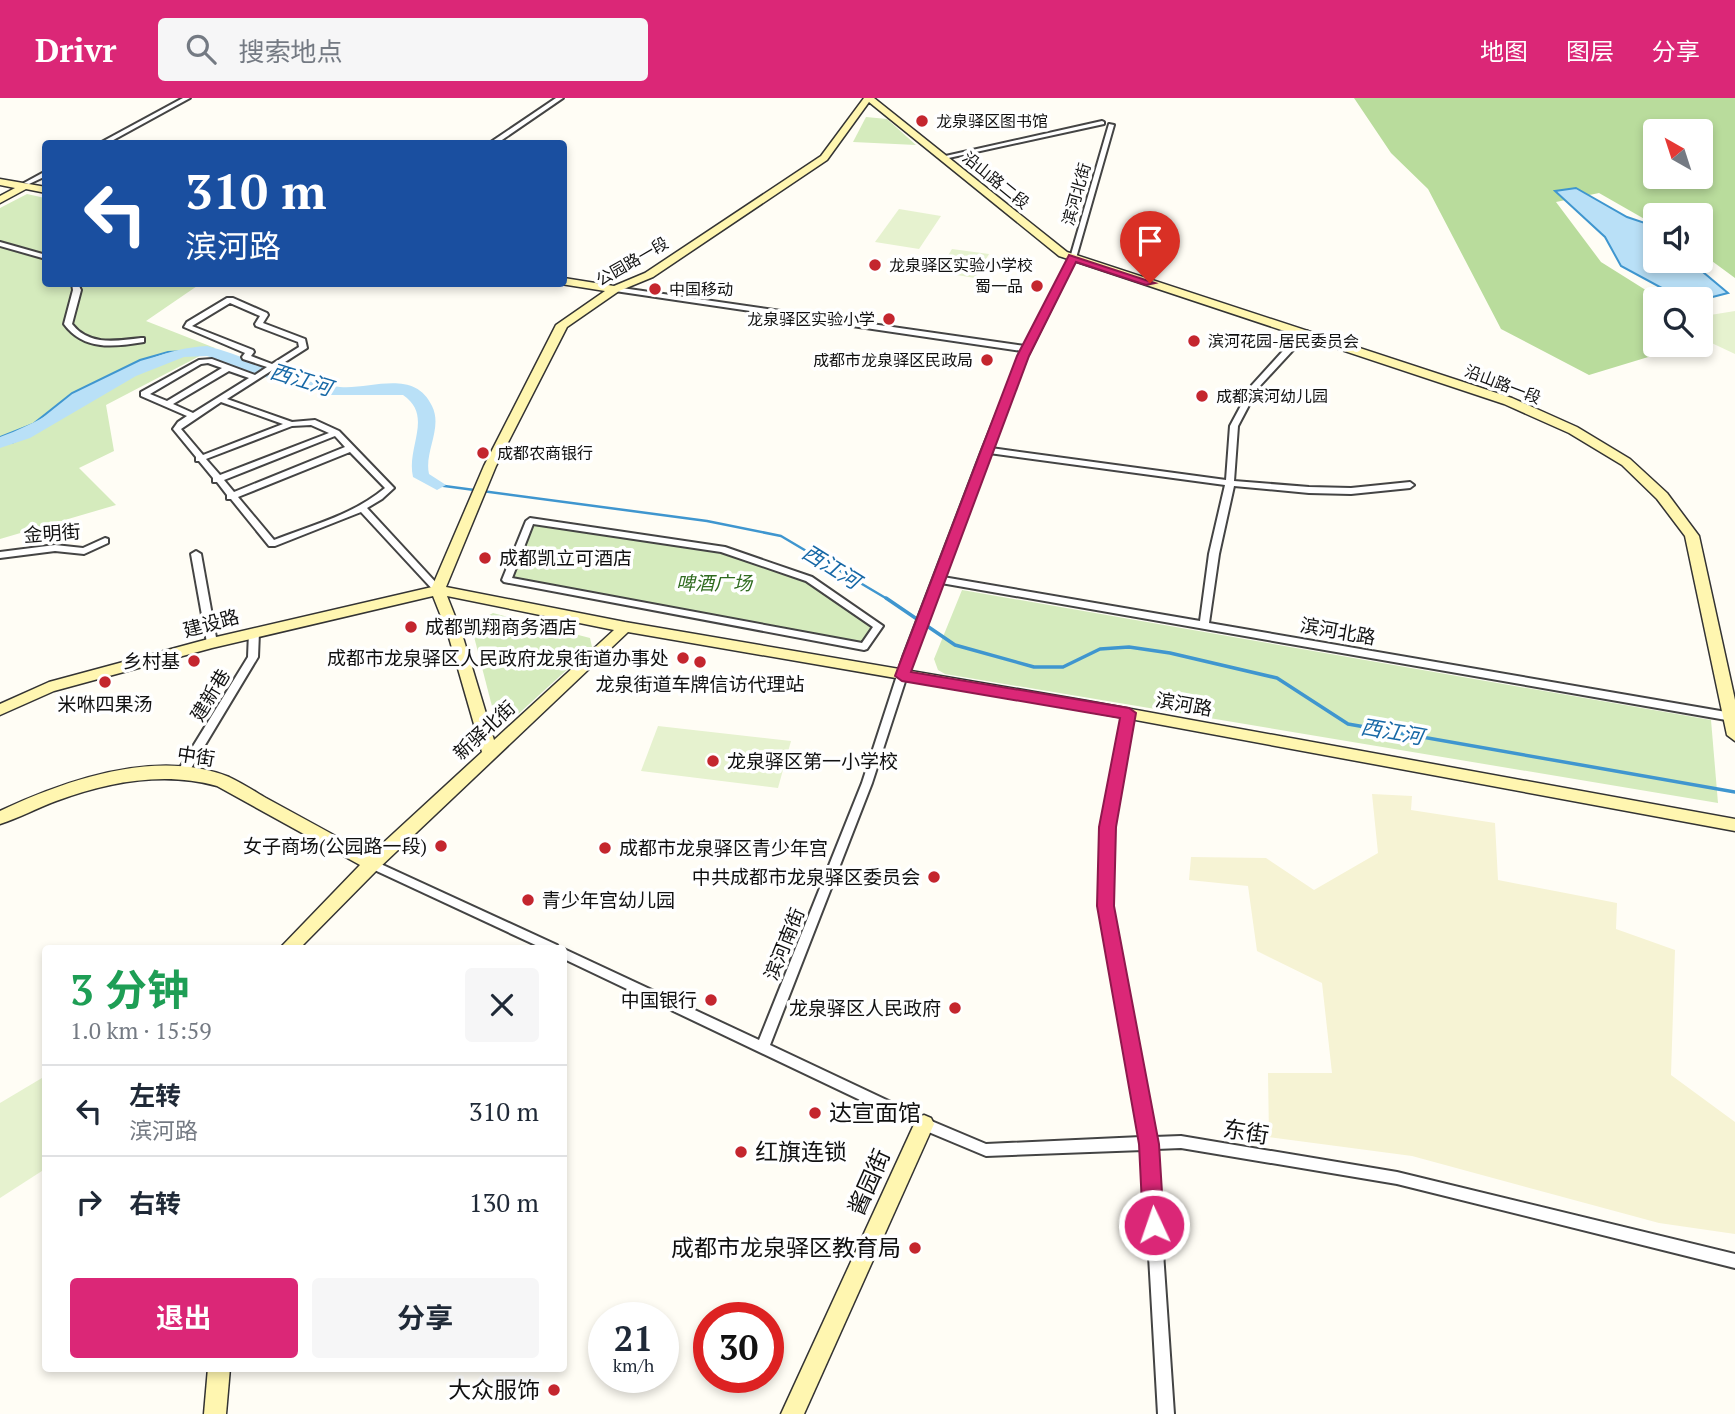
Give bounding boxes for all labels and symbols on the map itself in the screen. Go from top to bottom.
place label: 龙泉驿区图书馆 [936,110,1048,132]
marker: 龙泉驿区图书馆 [914,113,930,129]
north arrow [1643,119,1713,189]
street label: 沿山路二段 [958,146,1034,214]
street label: 滨河北街 [1057,160,1095,228]
pin [1120,211,1180,283]
street label: 公园路一段 [592,231,672,291]
place label: 龙泉驿区实验小学校 [889,254,1033,276]
marker: 龙泉驿区实验小学校 [867,257,883,273]
place label: 蜀一品 [975,275,1023,297]
place label: 中国移动 [669,278,733,300]
marker: 蜀一品 [1029,278,1045,294]
marker: 中国移动 [647,281,663,297]
place label: 龙泉驿区实验小学 [747,308,875,330]
marker: 龙泉驿区实验小学 [881,311,897,327]
place label: 滨河花园-居民委员会 [1208,330,1359,352]
marker: 滨河花园-居民委员会 [1186,333,1202,349]
place label: 成都市龙泉驿区民政局 [813,349,973,371]
marker: 成都市龙泉驿区民政局 [979,352,995,368]
water label: 西江河 [267,356,339,403]
street label: 沿山路一段 [1462,359,1544,409]
place label: 成都滨河幼儿园 [1216,385,1328,407]
marker: 成都滨河幼儿园 [1194,388,1210,404]
place label: 成都农商银行 [497,442,593,464]
marker: 成都农商银行 [475,445,491,461]
street label: 金明街 [23,518,81,547]
water label: 西江河 [797,538,869,597]
place label: 成都凯立可酒店 [499,545,632,570]
marker: 成都凯立可酒店 [477,550,493,566]
park label: 啤酒广场 [676,570,754,595]
street label: 建设路 [180,603,242,642]
street label: 滨河北路 [1298,612,1378,649]
place label: 成都凯翔商务酒店 [425,614,577,639]
marker: 成都凯翔商务酒店 [403,619,419,635]
place label: 成都市龙泉驿区人民政府龙泉街道办事处 [327,645,669,670]
place label: 乡村基 [123,648,180,673]
marker: 成都市龙泉驿区人民政府龙泉街道办事处 [675,650,691,666]
marker: 乡村基 [186,653,202,669]
marker: 龙泉街道车牌信访代理站 [692,654,708,670]
street label: 建新巷 [184,664,235,726]
place label: 龙泉街道车牌信访代理站 [595,671,805,696]
marker: 米咻四果汤 [97,674,113,690]
street label: 滨河路 [1154,686,1214,721]
place label: 米咻四果汤 [57,691,153,716]
street label: 新驿北街 [447,695,520,765]
water label: 西江河 [1359,712,1430,751]
street label: 中街 [175,740,217,771]
place label: 龙泉驿区第一小学校 [727,748,898,773]
marker: 龙泉驿区第一小学校 [705,753,721,769]
place label: 女子商场(公园路一段) [243,833,427,858]
place label: 成都市龙泉驿区青少年宫 [619,835,828,860]
marker: 女子商场(公园路一段) [433,838,449,854]
marker: 成都市龙泉驿区青少年宫 [597,840,613,856]
place label: 中共成都市龙泉驿区委员会 [692,864,920,889]
marker: 中共成都市龙泉驿区委员会 [926,869,942,885]
place label: 青少年宫幼儿园 [542,887,675,912]
marker: 青少年宫幼儿园 [520,892,536,908]
street label: 滨河南街 [758,904,809,984]
place label: 中国银行 [621,987,697,1012]
marker: 中国银行 [703,992,719,1008]
place label: 龙泉驿区人民政府 [789,995,941,1020]
marker: 龙泉驿区人民政府 [947,1000,963,1016]
place label: 达宣面馆 [829,1097,921,1128]
marker: 达宣面馆 [807,1105,823,1121]
street label: 东街 [1221,1113,1271,1150]
place label: 红旗连锁 [755,1136,847,1167]
marker: 红旗连锁 [733,1144,749,1160]
street label: 酱园街 [840,1144,897,1220]
position arrow [1117,1188,1191,1262]
place label: 成都市龙泉驿区教育局 [671,1232,901,1263]
marker: 成都市龙泉驿区教育局 [907,1240,923,1256]
speed limit sign: 30 [693,1302,784,1393]
place label: 大众服饰 [448,1374,540,1405]
marker: 大众服饰 [546,1382,562,1398]

